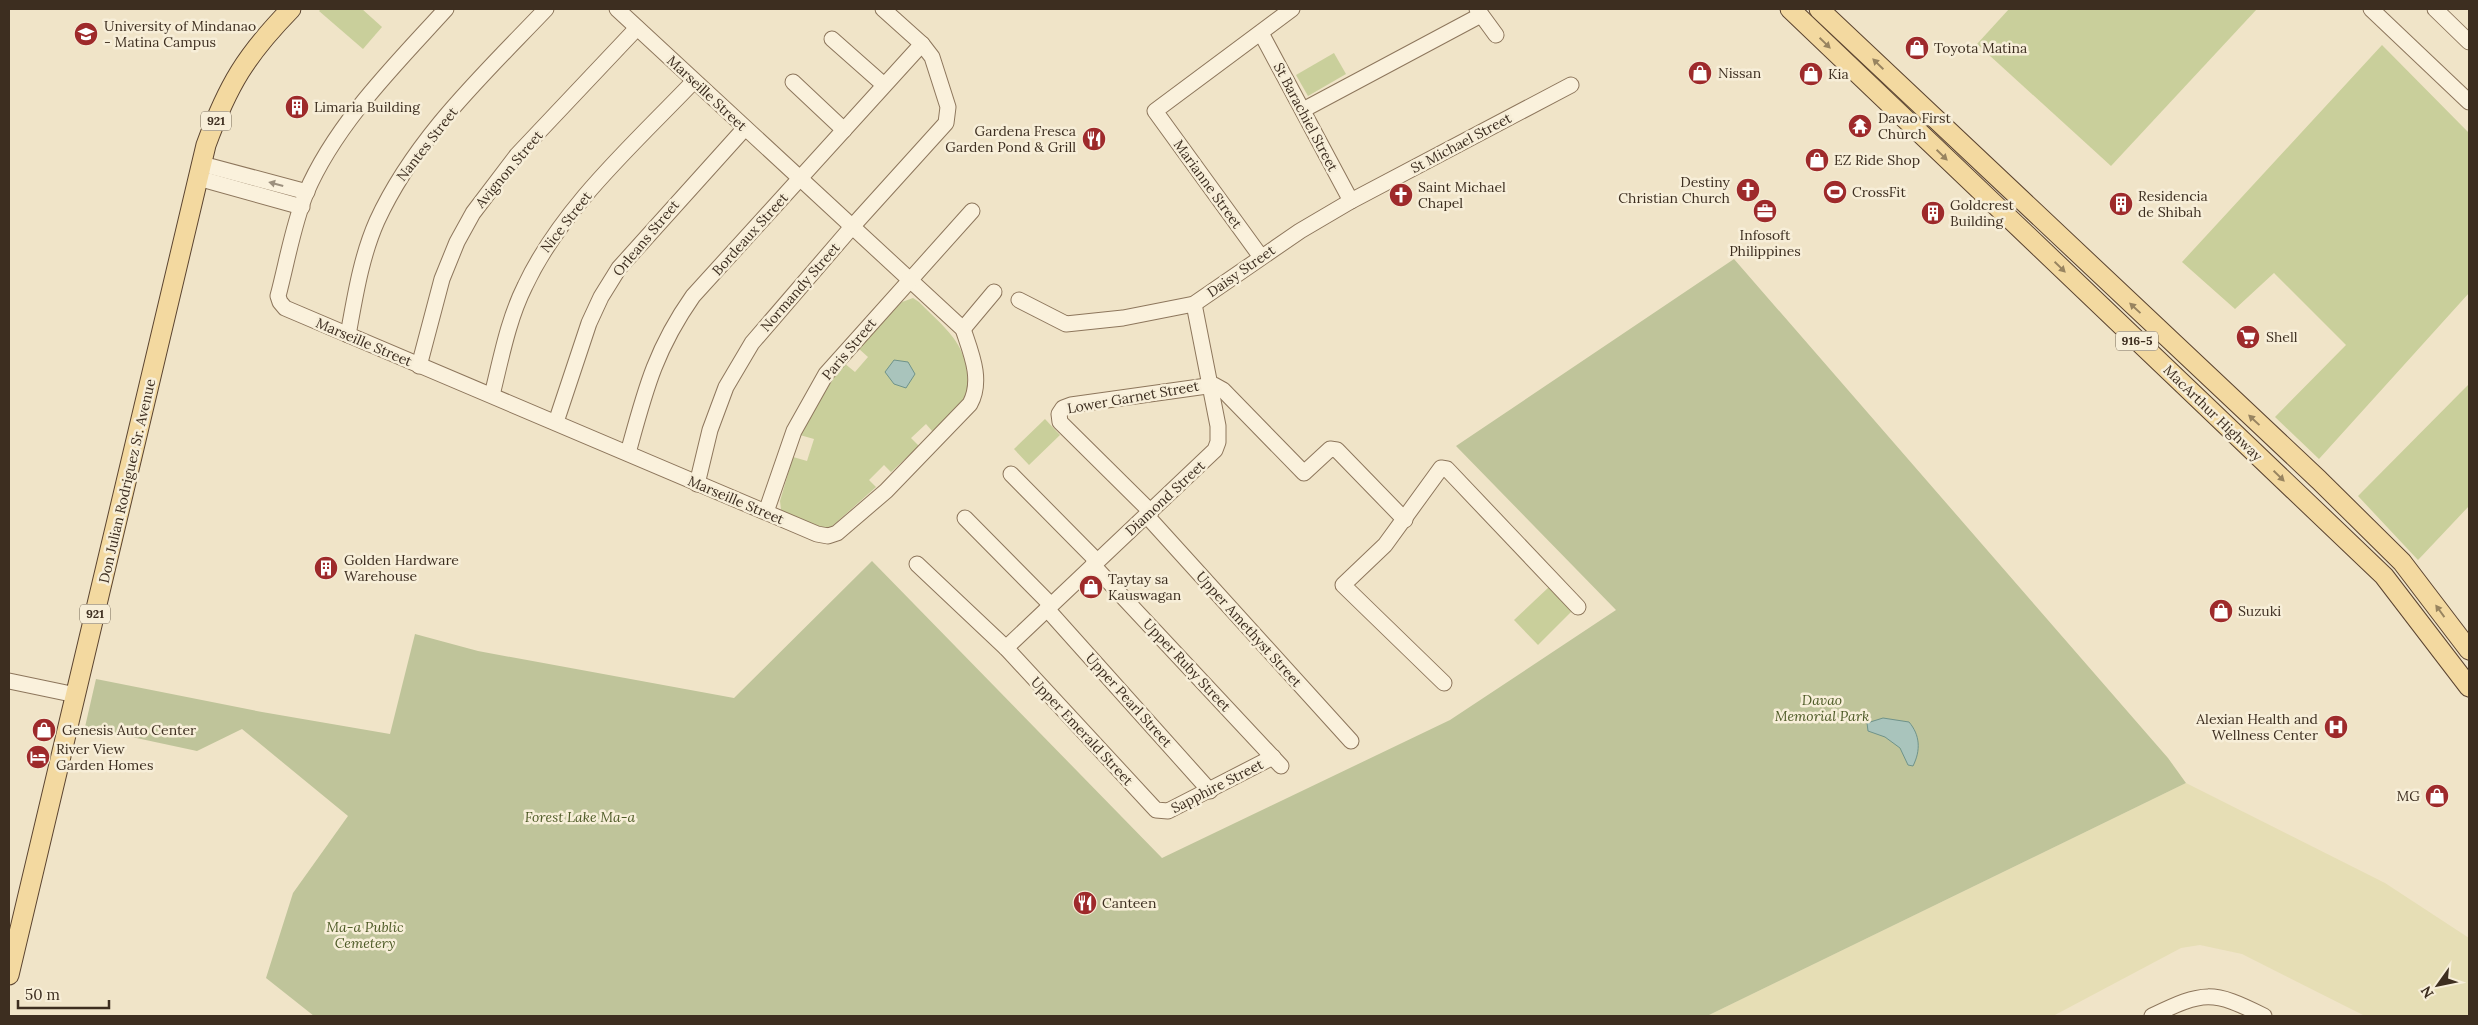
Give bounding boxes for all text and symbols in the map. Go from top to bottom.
place label: University of Mindanao - Matina Campus [104,17,256,51]
school or university icon: University of Mindanao - Matina Campus [73,21,99,47]
shop icon: Toyota Matina [1904,35,1930,61]
one-way arrow [1818,37,1830,49]
place label: Toyota Matina [1934,39,2027,57]
street label: Marseille Street [663,51,751,135]
one-way arrow [1872,58,1884,70]
street label: St Barachiel Street [1270,60,1343,175]
shop icon: Nissan [1687,60,1713,86]
shop icon: Kia [1798,61,1824,87]
place label: Nissan [1718,64,1762,82]
place label: Kia [1828,65,1849,83]
building icon: Limaria Building [284,94,310,120]
place label: Limaria Building [314,98,420,116]
street label: Nantes Street [392,103,462,185]
street label: St Michael Street [1408,109,1515,177]
place label: Davao First Church [1878,109,1952,143]
road number: 921 [201,112,231,130]
temple icon: Davao First Church [1847,113,1873,139]
place label: Gardena Fresca Garden Pond & Grill [945,122,1076,156]
street label: Avignon Street [471,126,547,212]
restaurant icon: Gardena Fresca Garden Pond & Grill [1081,126,1107,152]
street label: Marianne Street [1170,136,1247,232]
shop icon: EZ Ride Shop [1804,147,1830,173]
one-way arrow [1936,149,1948,161]
place label: EZ Ride Shop [1834,151,1920,169]
place label: Destiny Christian Church [1618,173,1731,207]
church icon: Destiny Christian Church [1735,177,1761,203]
place label: Saint Michael Chapel [1418,178,1506,212]
sports icon: CrossFit [1822,179,1848,205]
one-way arrow [269,180,284,188]
church icon: Saint Michael Chapel [1388,182,1414,208]
place label: CrossFit [1852,183,1906,201]
street label: Nice Street [536,187,596,256]
place label: Residencia de Shibah [2138,187,2208,221]
street label: Bordeaux Street [708,189,792,279]
building icon: Residencia de Shibah [2108,191,2134,217]
street label: Orleans Street [609,196,683,280]
place label: Goldcrest Building [1950,196,2015,230]
office icon: Infosoft Philippines [1752,198,1778,224]
building icon: Goldcrest Building [1920,200,1946,226]
place label: Infosoft Philippines [1729,226,1801,260]
street label: Normandy Street [756,238,844,335]
street label: Daisy Street [1204,241,1279,301]
one-way arrow [2054,261,2066,273]
one-way arrow [2130,302,2142,314]
street label: Marseille Street [313,314,415,371]
street label: Paris Street [818,314,881,384]
supermarket icon: Shell [2235,324,2261,350]
place label: Shell [2266,328,2298,346]
road number: 916-5 [2116,332,2158,351]
street label: MacArthur Highway [2160,361,2267,465]
street label: Lower Garnet Street [1066,376,1201,417]
street label: Don Julian Rodriguez Sr. Avenue [95,377,159,585]
one-way arrow [2247,414,2260,425]
street label: Diamond Street [1121,456,1209,540]
one-way arrow [2272,470,2284,482]
street label: Marseille Street [685,472,787,529]
place label: Golden Hardware Warehouse [344,551,459,585]
building icon: Golden Hardware Warehouse [313,555,339,581]
street label: Upper Amethyst Street [1192,567,1306,691]
place label: Taytay sa Kauswagan [1108,570,1182,604]
shop icon: Taytay sa Kauswagan [1078,574,1104,600]
shop icon: Suzuki [2208,598,2234,624]
place label: Suzuki [2238,602,2281,620]
road number: 921 [80,604,110,624]
one-way arrow [2435,604,2445,618]
street label: Upper Ruby Street [1139,615,1235,716]
street label: Upper Pearl Street [1082,649,1177,751]
street label: Upper Emerald Street [1027,673,1137,790]
park label: Davao Memorial Park [1775,691,1869,725]
place label: Alexian Health and Wellness Center [2195,710,2318,744]
hospital icon: Alexian Health and Wellness Center [2323,714,2349,740]
shop icon: Genesis Auto Center [31,717,57,743]
place label: Genesis Auto Center [62,721,196,739]
place label: River View Garden Homes [56,740,153,774]
hotel icon: River View Garden Homes [25,744,51,770]
street label: Sapphire Street [1168,755,1267,817]
shop icon: MG [2424,783,2450,809]
place label: MG [2397,787,2420,805]
park label: Forest Lake Ma-a [525,808,635,826]
restaurant icon: Canteen [1072,890,1098,916]
place label: Canteen [1102,894,1157,912]
park label: Ma-a Public Cemetery [326,918,404,952]
north arrow [2413,960,2463,1010]
scale bar [18,978,109,1010]
text: N [2417,982,2438,1002]
text: 50 m [25,985,60,1004]

